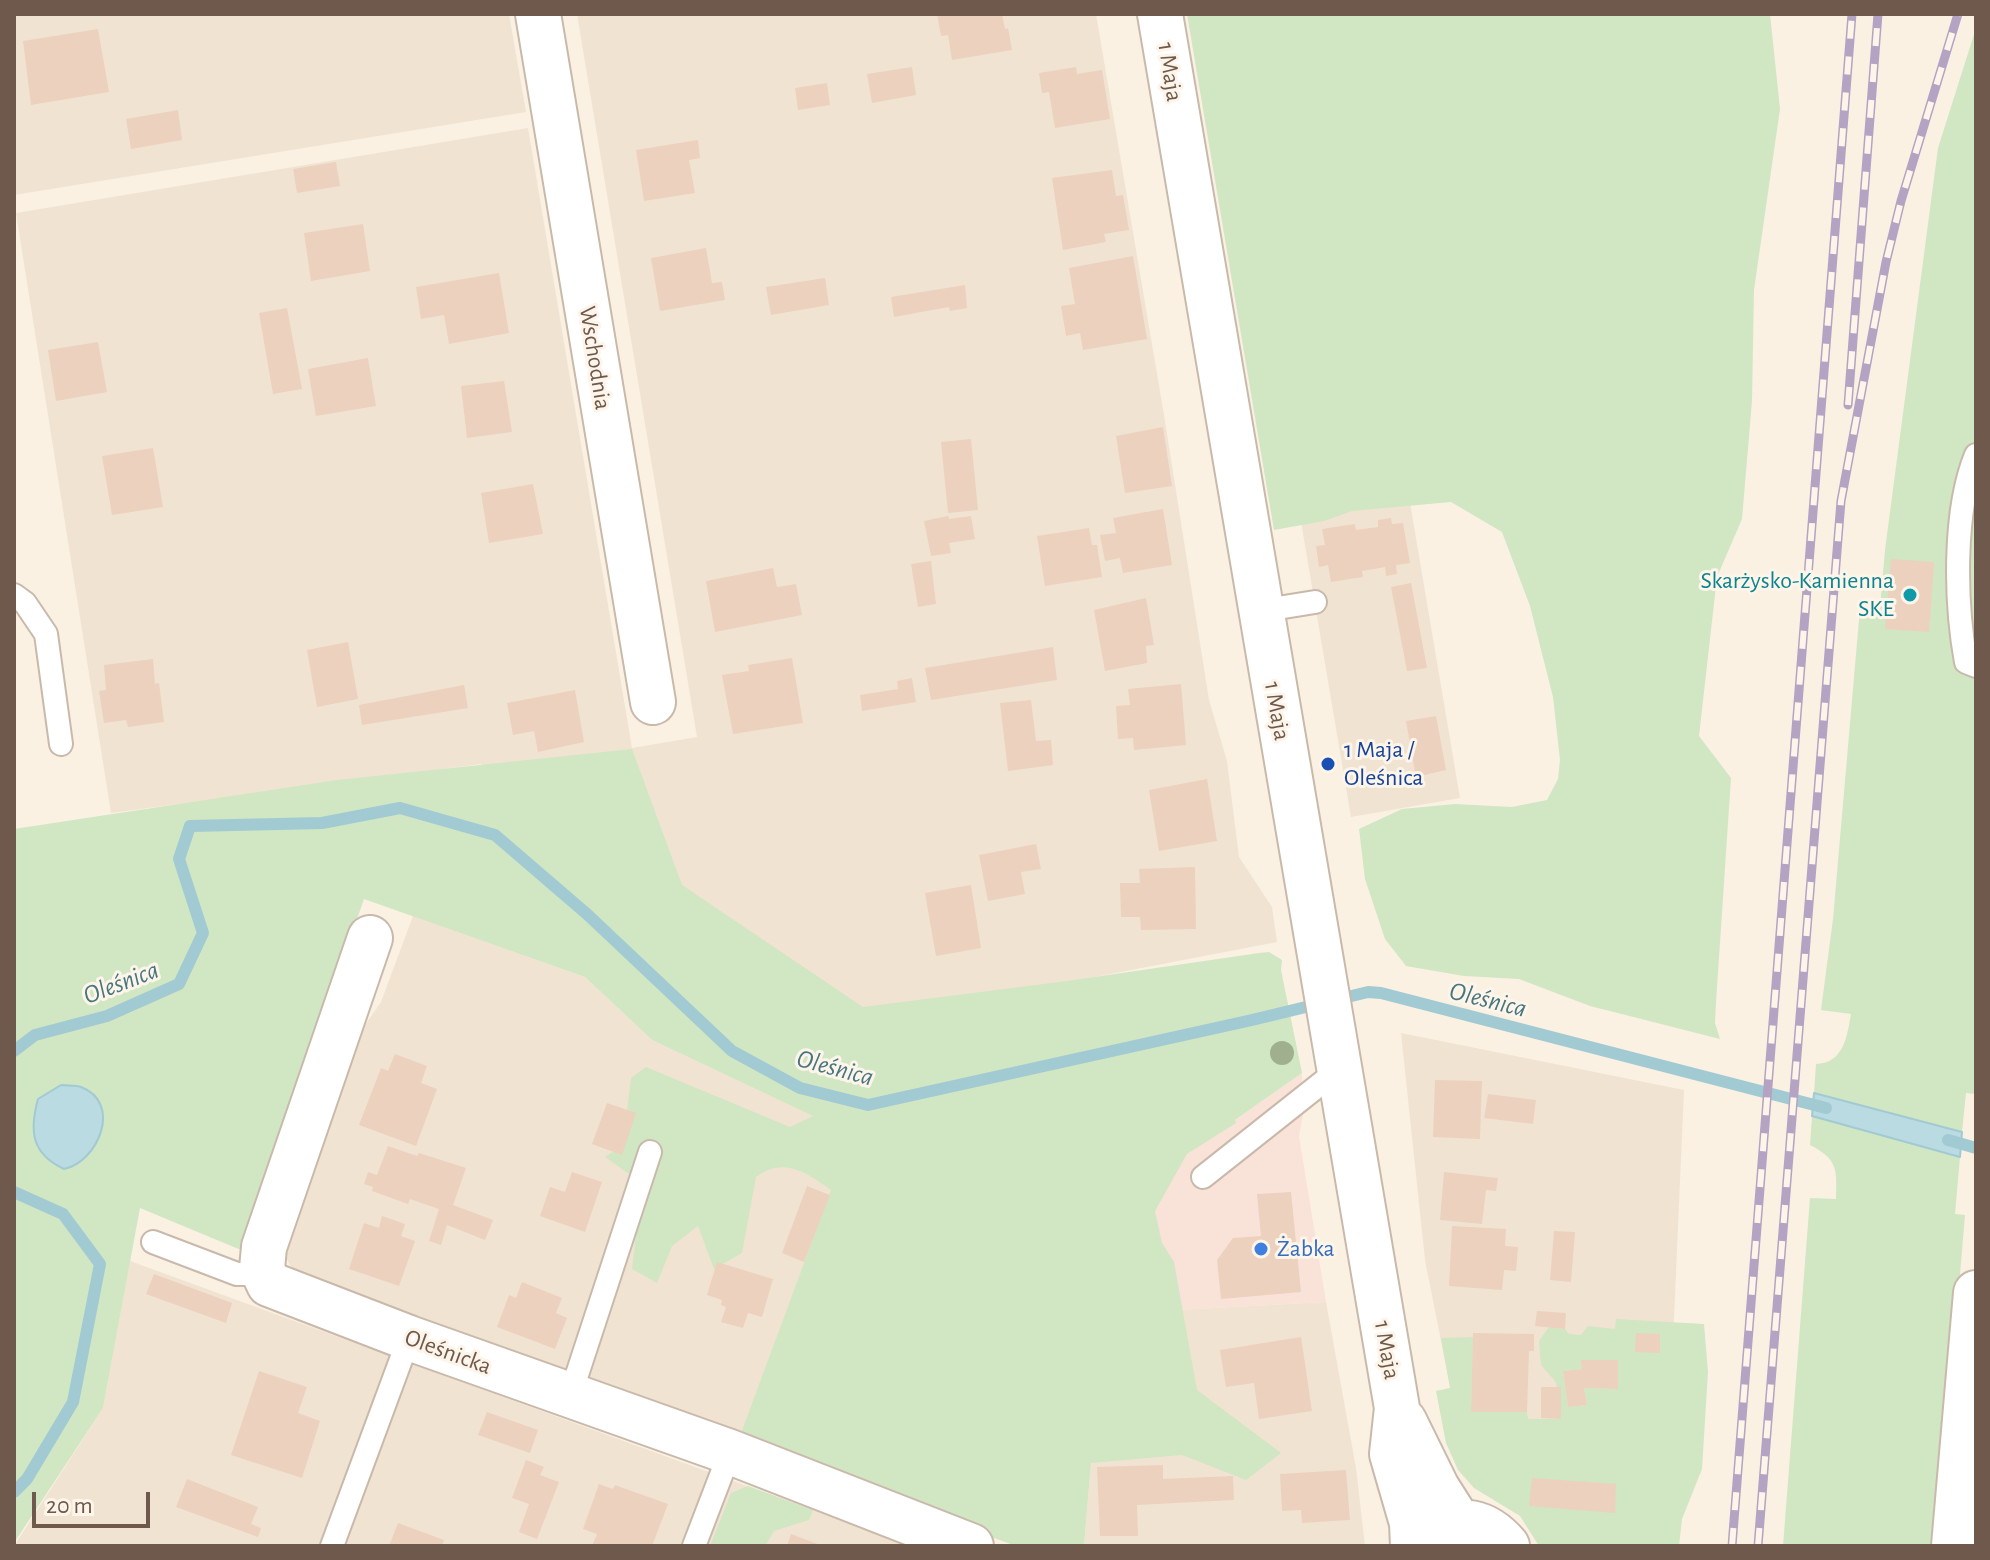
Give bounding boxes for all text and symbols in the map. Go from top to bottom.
street label: 1 Maja [1151,40,1189,104]
street label: Wschodnia [573,304,617,412]
place label: Skarżysko-Kamienna SKE [1700,567,1894,623]
marker: Skarżysko-Kamienna SKE [1901,586,1919,604]
street label: 1 Maja [1258,679,1296,743]
place label: 1 Maja / Oleśnica [1344,736,1423,792]
marker: 1 Maja / Oleśnica [1319,755,1337,773]
water label: Oleśnica [79,954,163,1012]
water label: Oleśnica [1446,975,1530,1025]
water label: Oleśnica [793,1043,877,1093]
place label: Żabka [1277,1235,1335,1263]
marker: Żabka [1252,1240,1270,1258]
street label: 1 Maja [1368,1318,1406,1382]
street label: Oleśnicka [401,1323,495,1381]
scale bar [36,1476,154,1526]
text: 20 m [46,1494,93,1518]

